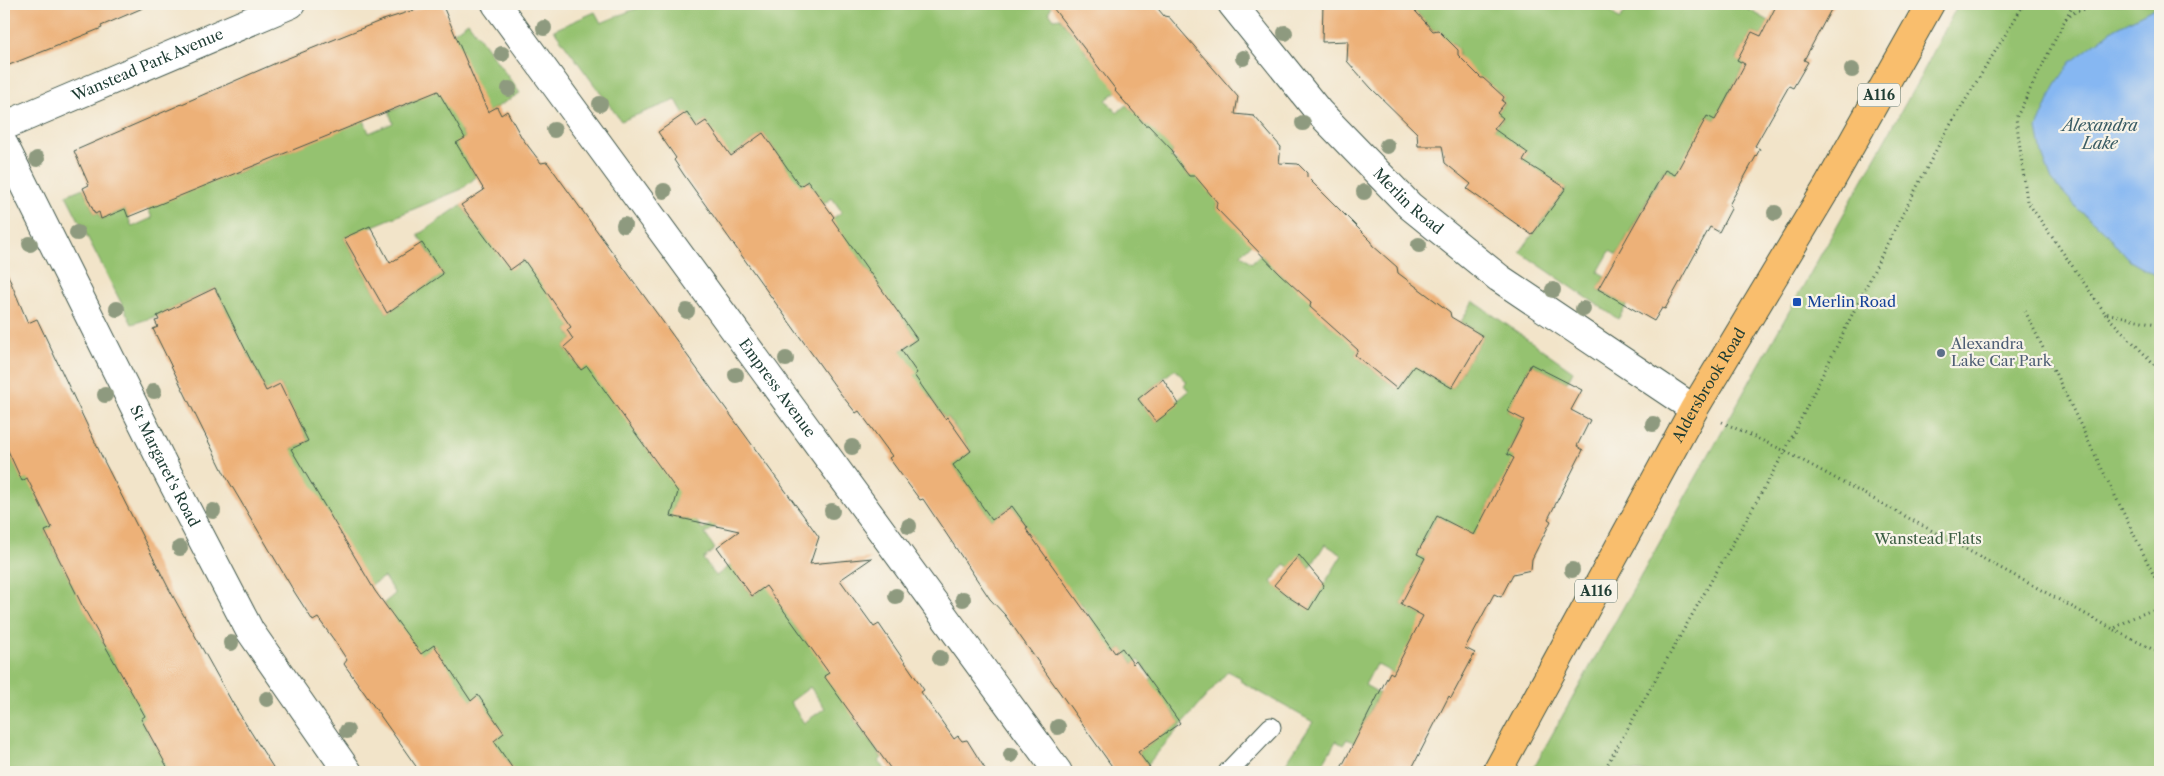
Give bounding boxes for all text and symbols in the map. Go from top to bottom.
street label: Wanstead Park Avenue [68,24,226,105]
road number: A116 [1858,84,1900,106]
water label: Alexandra Lake [2059,115,2138,153]
street label: Merlin Road [1369,164,1447,238]
place label: Merlin Road [1807,292,1896,311]
marker: Merlin Road [1791,296,1803,308]
street label: Aldersbrook Road [1667,325,1749,446]
place label: Alexandra Lake Car Park [1950,334,2053,370]
street label: Empress Avenue [735,335,820,441]
marker: Alexandra Lake Car Park [1935,347,1947,359]
street label: St Margaret's Road [126,402,204,530]
park label: Wanstead Flats [1873,529,1982,548]
road number: A116 [1575,580,1617,602]

